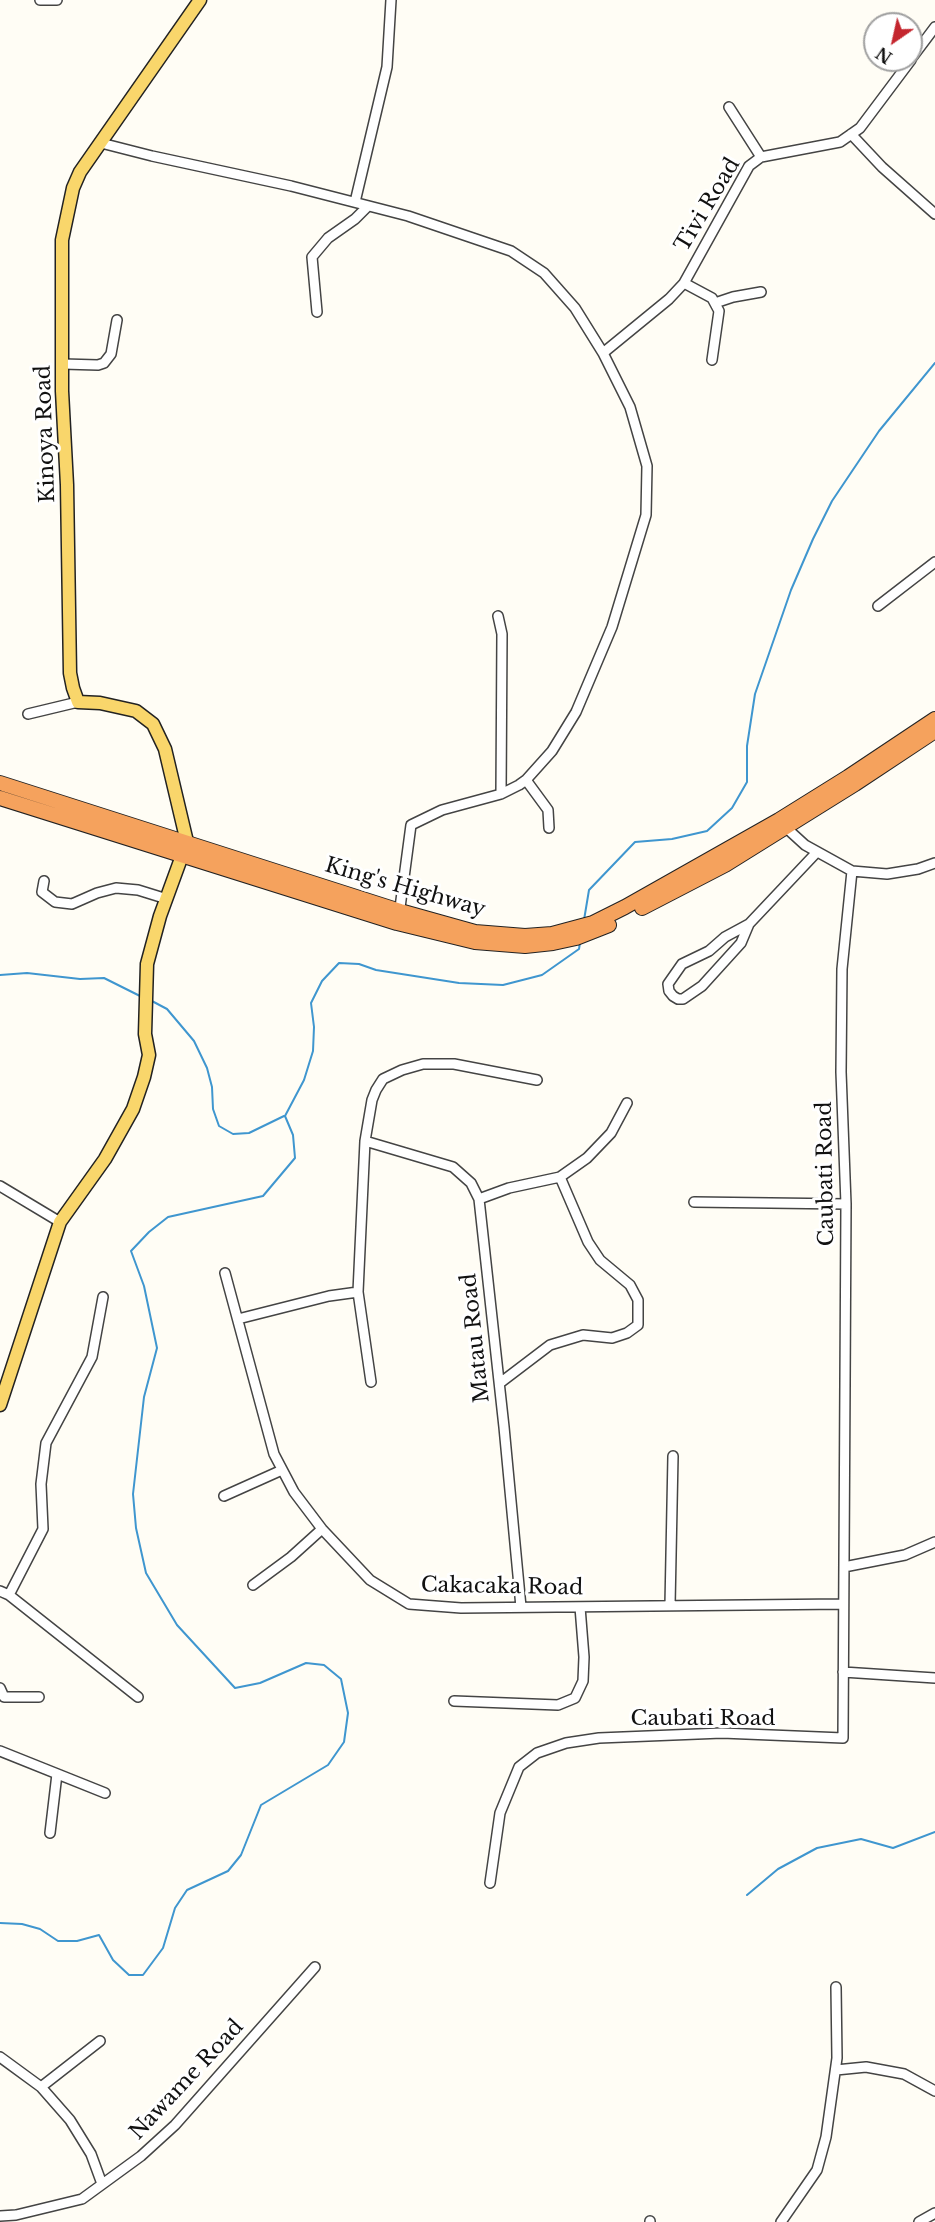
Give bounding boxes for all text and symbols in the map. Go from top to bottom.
north arrow [863,12,923,72]
text: N [872,43,896,68]
street label: Tivi Road [670,153,746,257]
street label: Kinoya Road [31,365,61,503]
street label: King's Highway [322,853,488,923]
street label: Caubati Road [812,1101,840,1247]
street label: Matau Road [457,1272,495,1404]
street label: Cakacaka Road [421,1573,583,1601]
street label: Caubati Road [631,1706,775,1732]
street label: Nawame Road [125,2015,249,2145]

